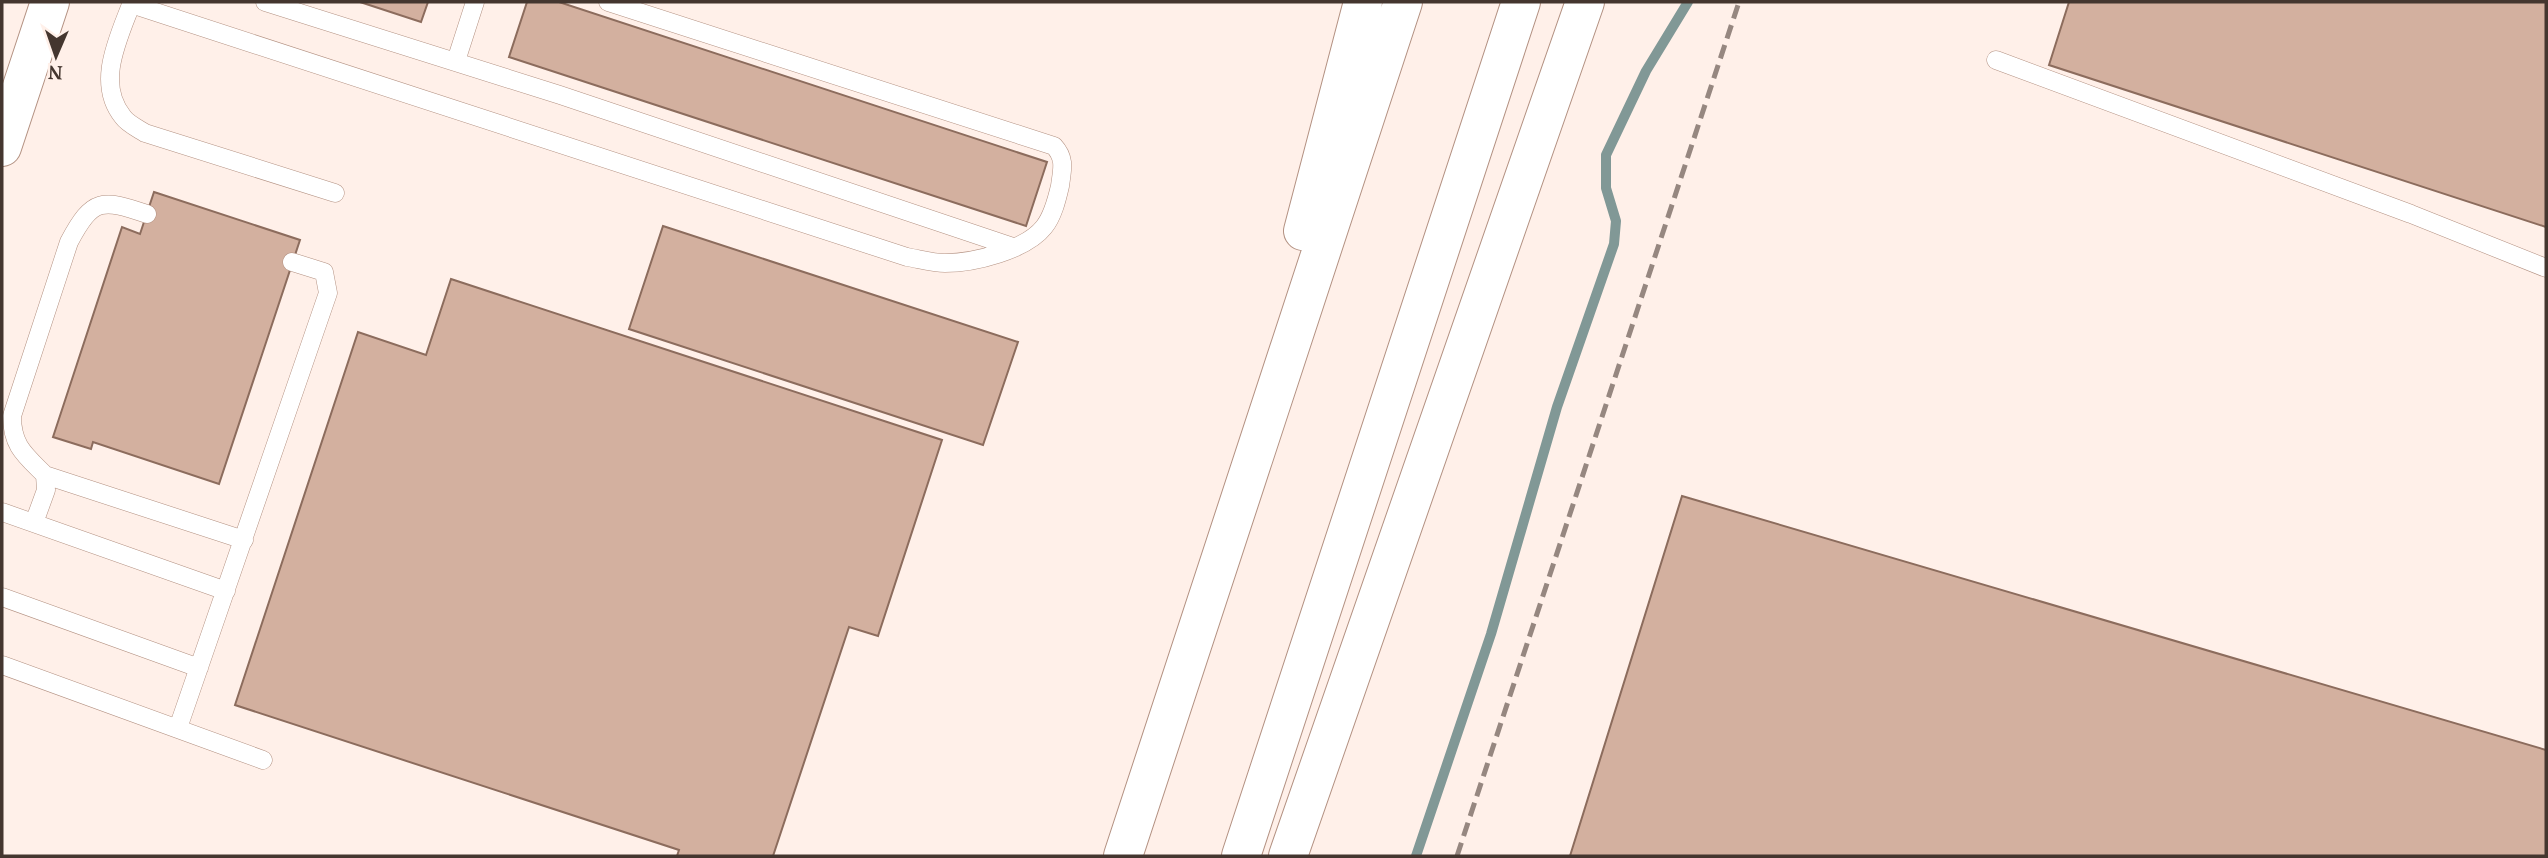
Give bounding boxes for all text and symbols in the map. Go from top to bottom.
north arrow [21,21,91,91]
text: N [47,61,63,86]

